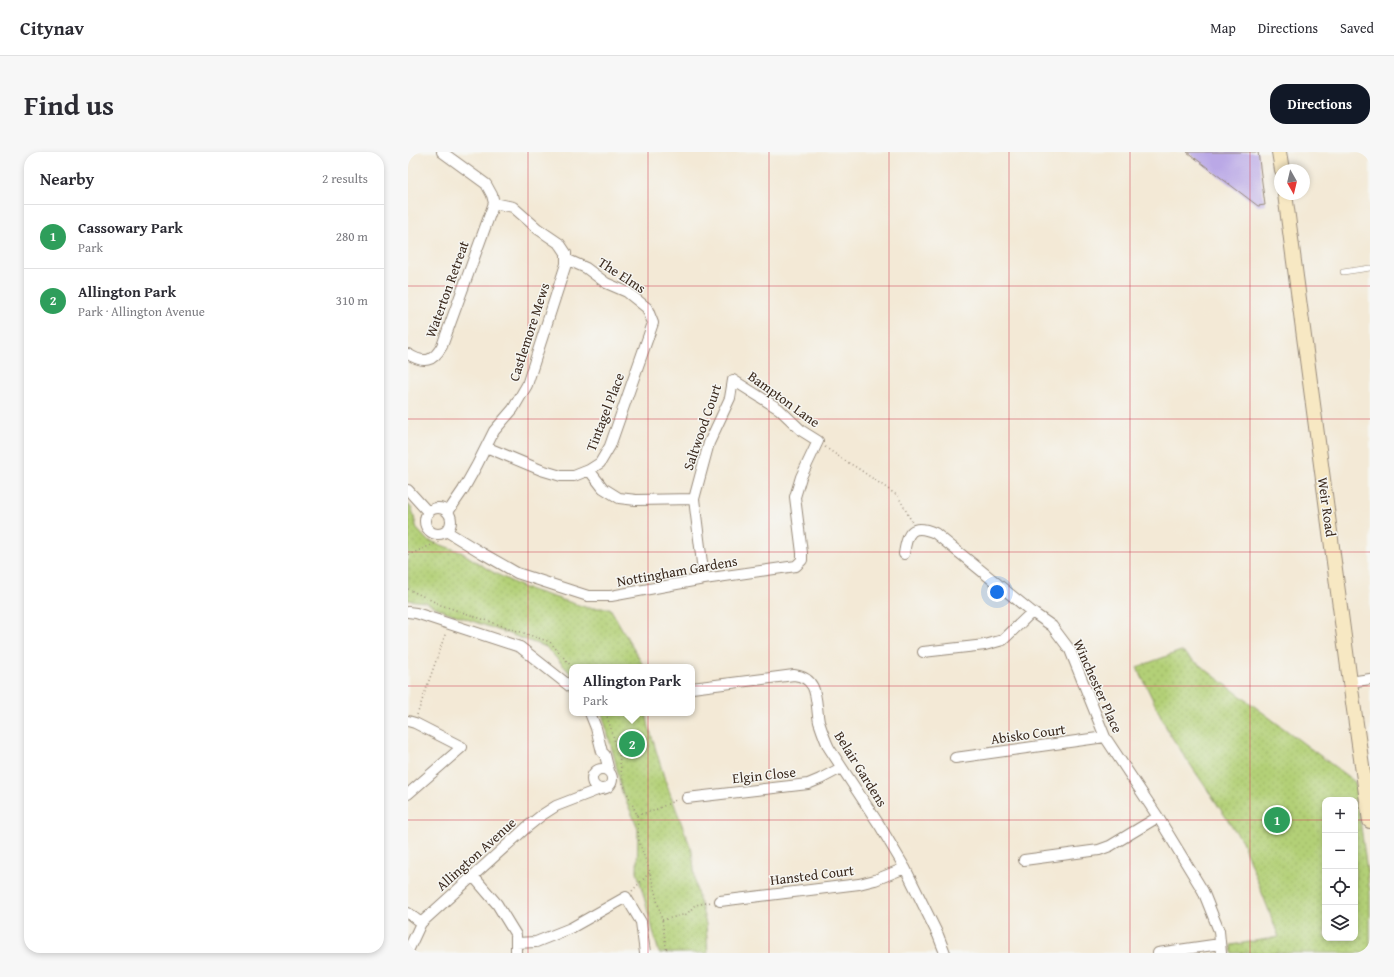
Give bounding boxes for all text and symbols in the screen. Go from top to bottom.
text: Citynav [20,14,84,42]
text: Map [1210,18,1236,38]
text: Directions [1258,18,1318,38]
text: Saved [1340,18,1374,38]
text: Find us [24,84,114,125]
button: Directions [1270,84,1370,124]
north arrow [1274,164,1310,200]
text: Nearby [40,166,94,191]
text: 2 results [322,169,368,188]
text: Cassowary Park [78,217,183,238]
text: 1 [50,227,56,246]
text: 280 m [336,227,368,246]
text: Park [78,238,103,257]
street label: Waterton Retreat [420,238,474,340]
street label: The Elms [594,252,650,298]
street label: Castlemore Mews [504,280,554,384]
text: Allington Park [78,281,176,302]
text: 2 [50,291,56,310]
text: 310 m [336,291,368,310]
text: Park · Allington Avenue [78,302,205,321]
street label: Bampton Lane [744,366,824,432]
street label: Tintagel Place [581,369,629,454]
street label: Saltwood Court [678,381,726,473]
street label: Weir Road [1313,476,1341,539]
street label: Nottingham Gardens [615,551,739,591]
your location [987,582,1007,602]
street label: Winchester Place [1068,636,1128,737]
popup [569,664,695,716]
text: Allington Park [583,670,681,691]
text: Park [583,691,608,710]
street label: Abisko Court [989,719,1067,749]
street label: Belair Gardens [830,727,892,811]
pin: 2 [619,729,645,759]
street label: Elgin Close [731,762,797,788]
map controls [1322,797,1358,941]
button: + [1322,797,1358,833]
pin: 1 [1264,805,1290,835]
street label: Allington Avenue [432,812,521,895]
button: − [1322,833,1358,869]
street label: Hansted Court [769,860,855,890]
button: locate [1322,869,1358,905]
button: layers [1322,905,1358,941]

